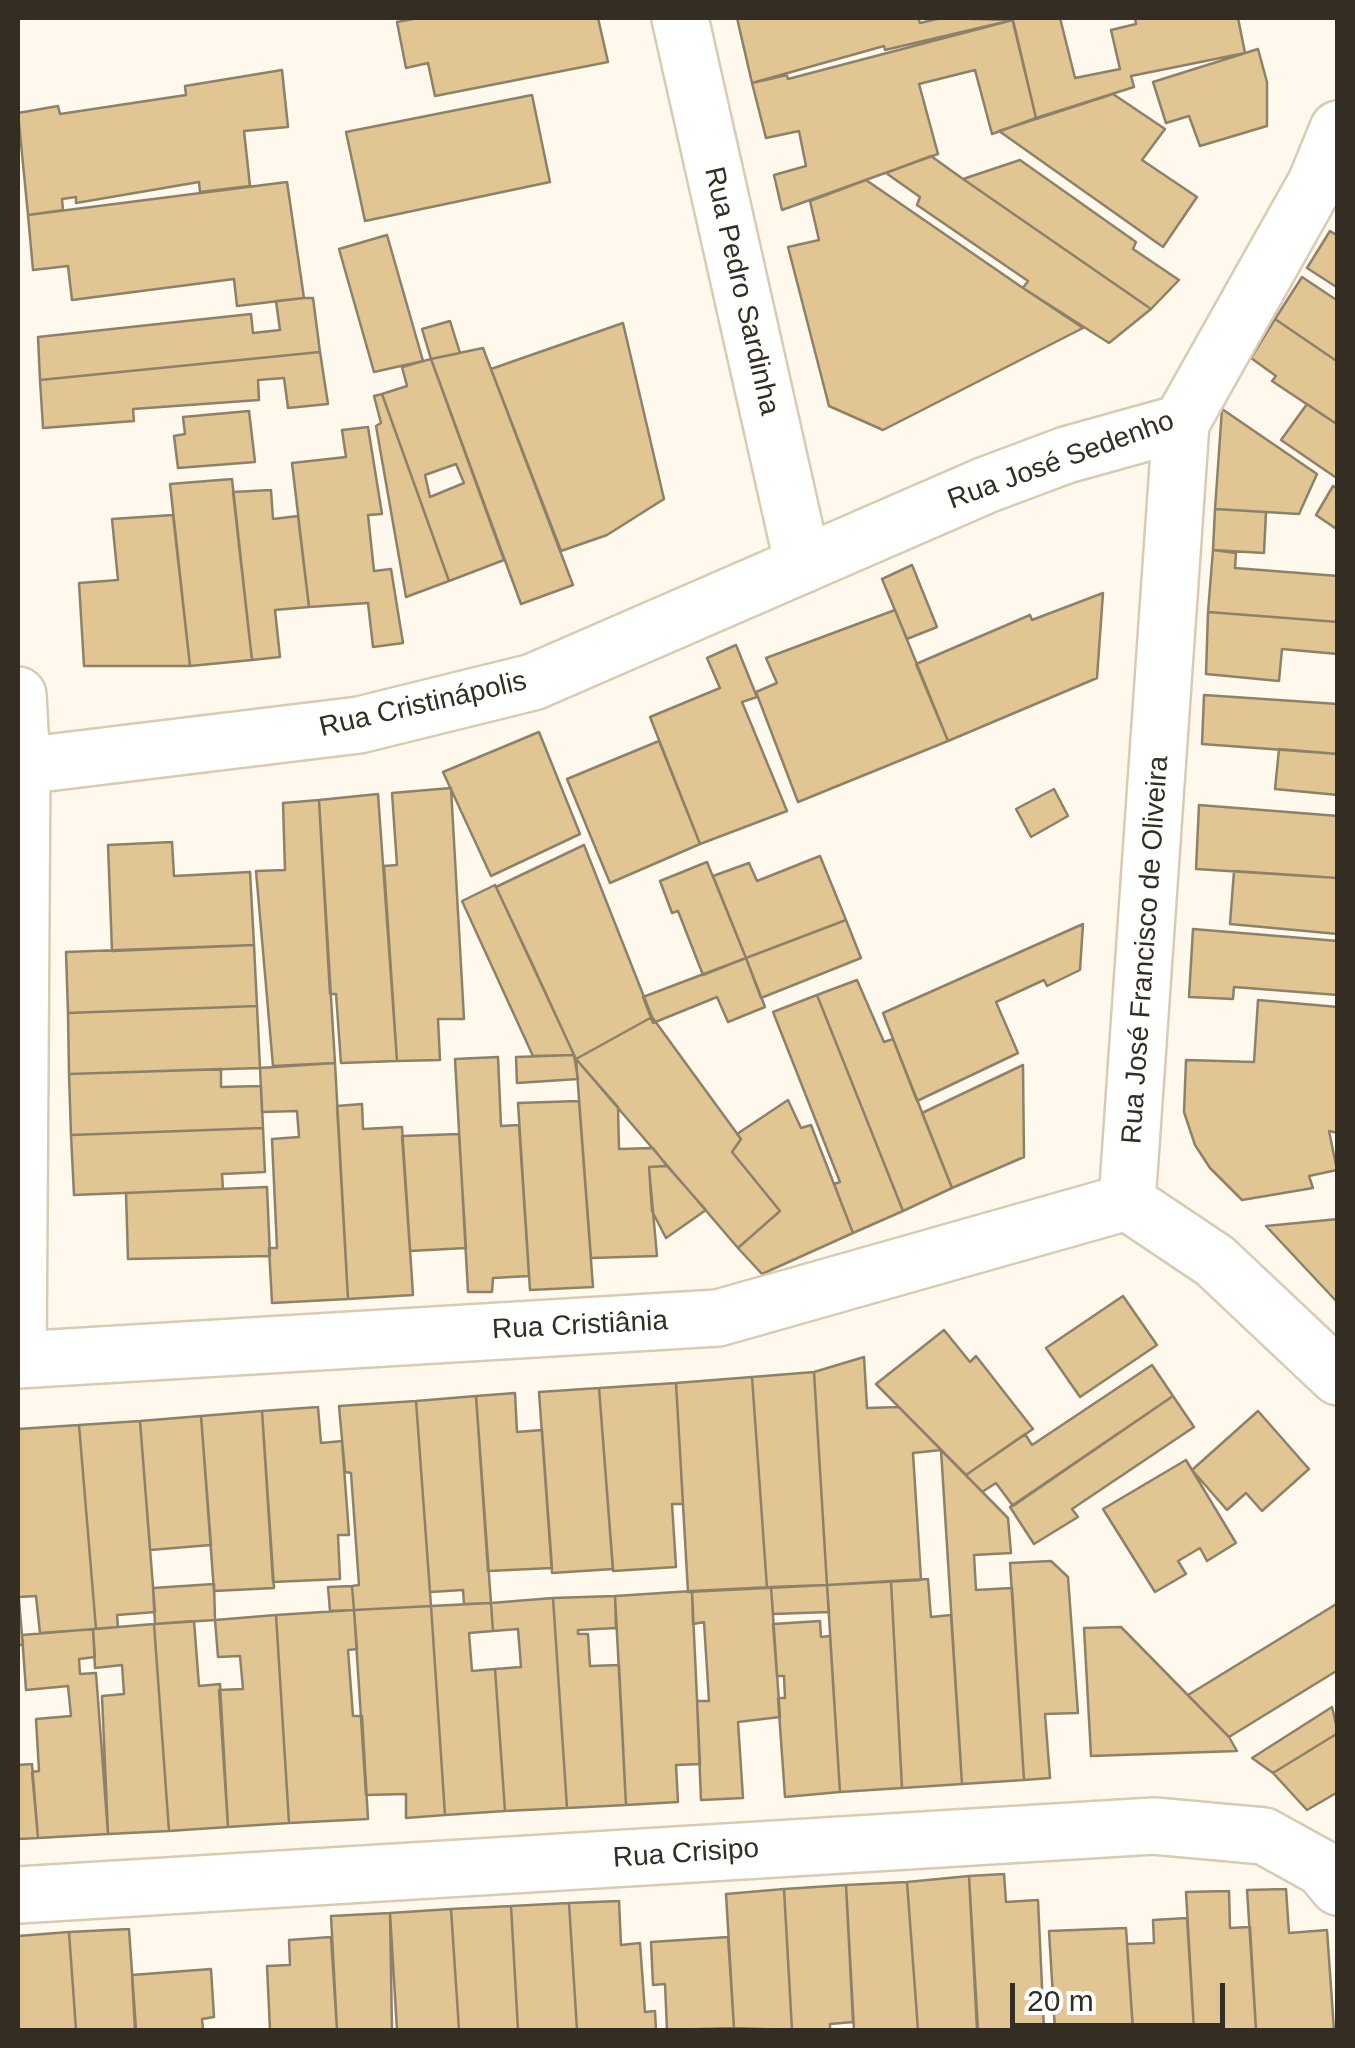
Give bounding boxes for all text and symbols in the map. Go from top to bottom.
street label: Rua Pedro Sardinha [696,164,786,418]
street label: Rua José Sedenho [943,404,1179,518]
street label: Rua Cristinápolis [316,665,530,745]
street label: Rua José Francisco de Oliveira [1116,755,1176,1145]
street label: Rua Cristiânia [491,1305,669,1347]
street label: Rua Crisipo [612,1832,760,1876]
scale bar [1015,1963,1230,2025]
text: 20 m [1027,1984,1094,2017]

